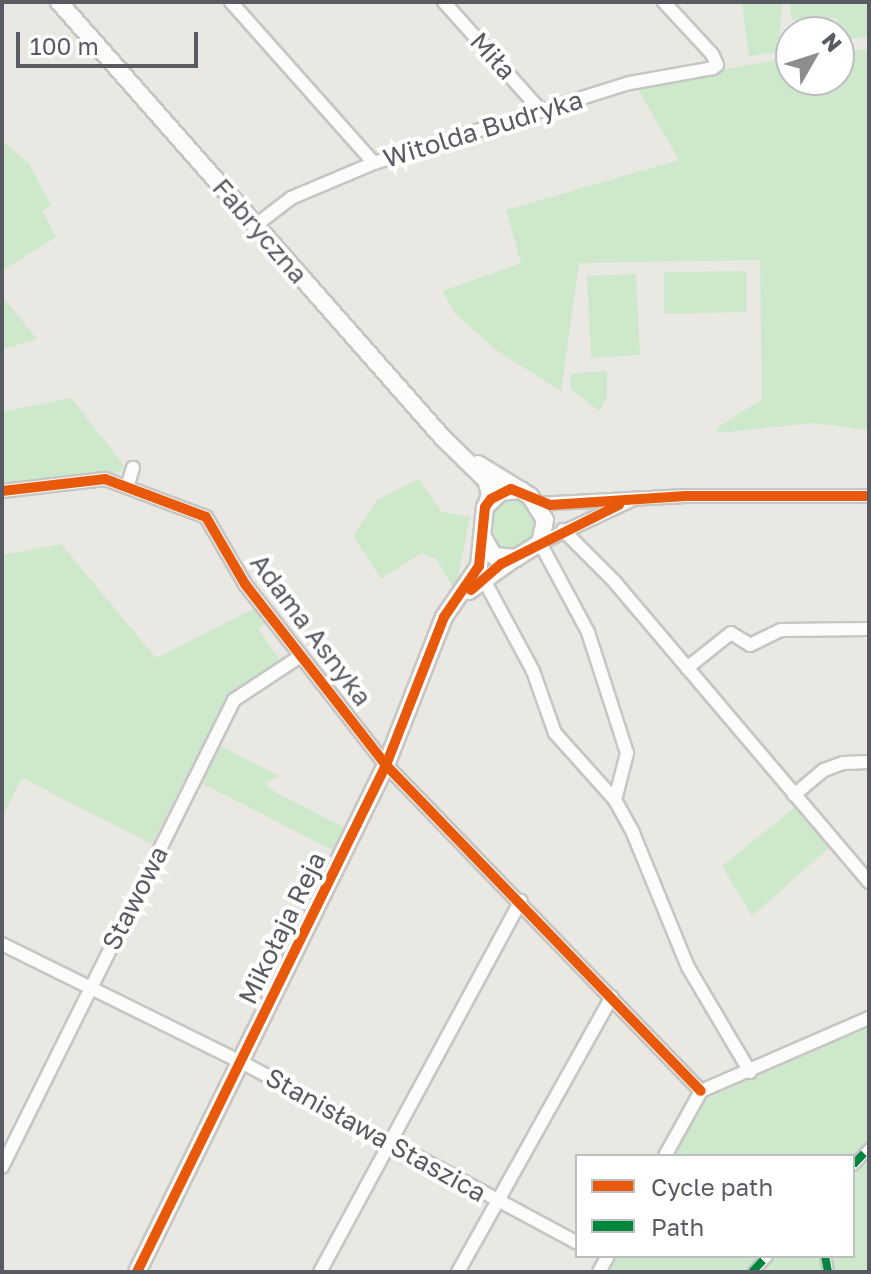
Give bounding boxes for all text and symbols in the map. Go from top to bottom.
scale bar [20,16,202,66]
north arrow [775,16,855,96]
street label: Miła [464,26,522,86]
text: N [817,27,848,57]
text: 100 m [30,31,99,60]
street label: Witolda Budryka [380,84,586,174]
street label: Fabryczna [206,172,314,290]
street label: Adama Asnyka [244,548,378,712]
street label: Stawowa [96,841,174,955]
street label: Mikołaja Reja [232,847,332,1009]
street label: Stanisława Staszica [260,1061,492,1209]
legend [575,1154,855,1258]
text: Cycle path [651,1172,773,1201]
text: Path [651,1212,704,1241]

